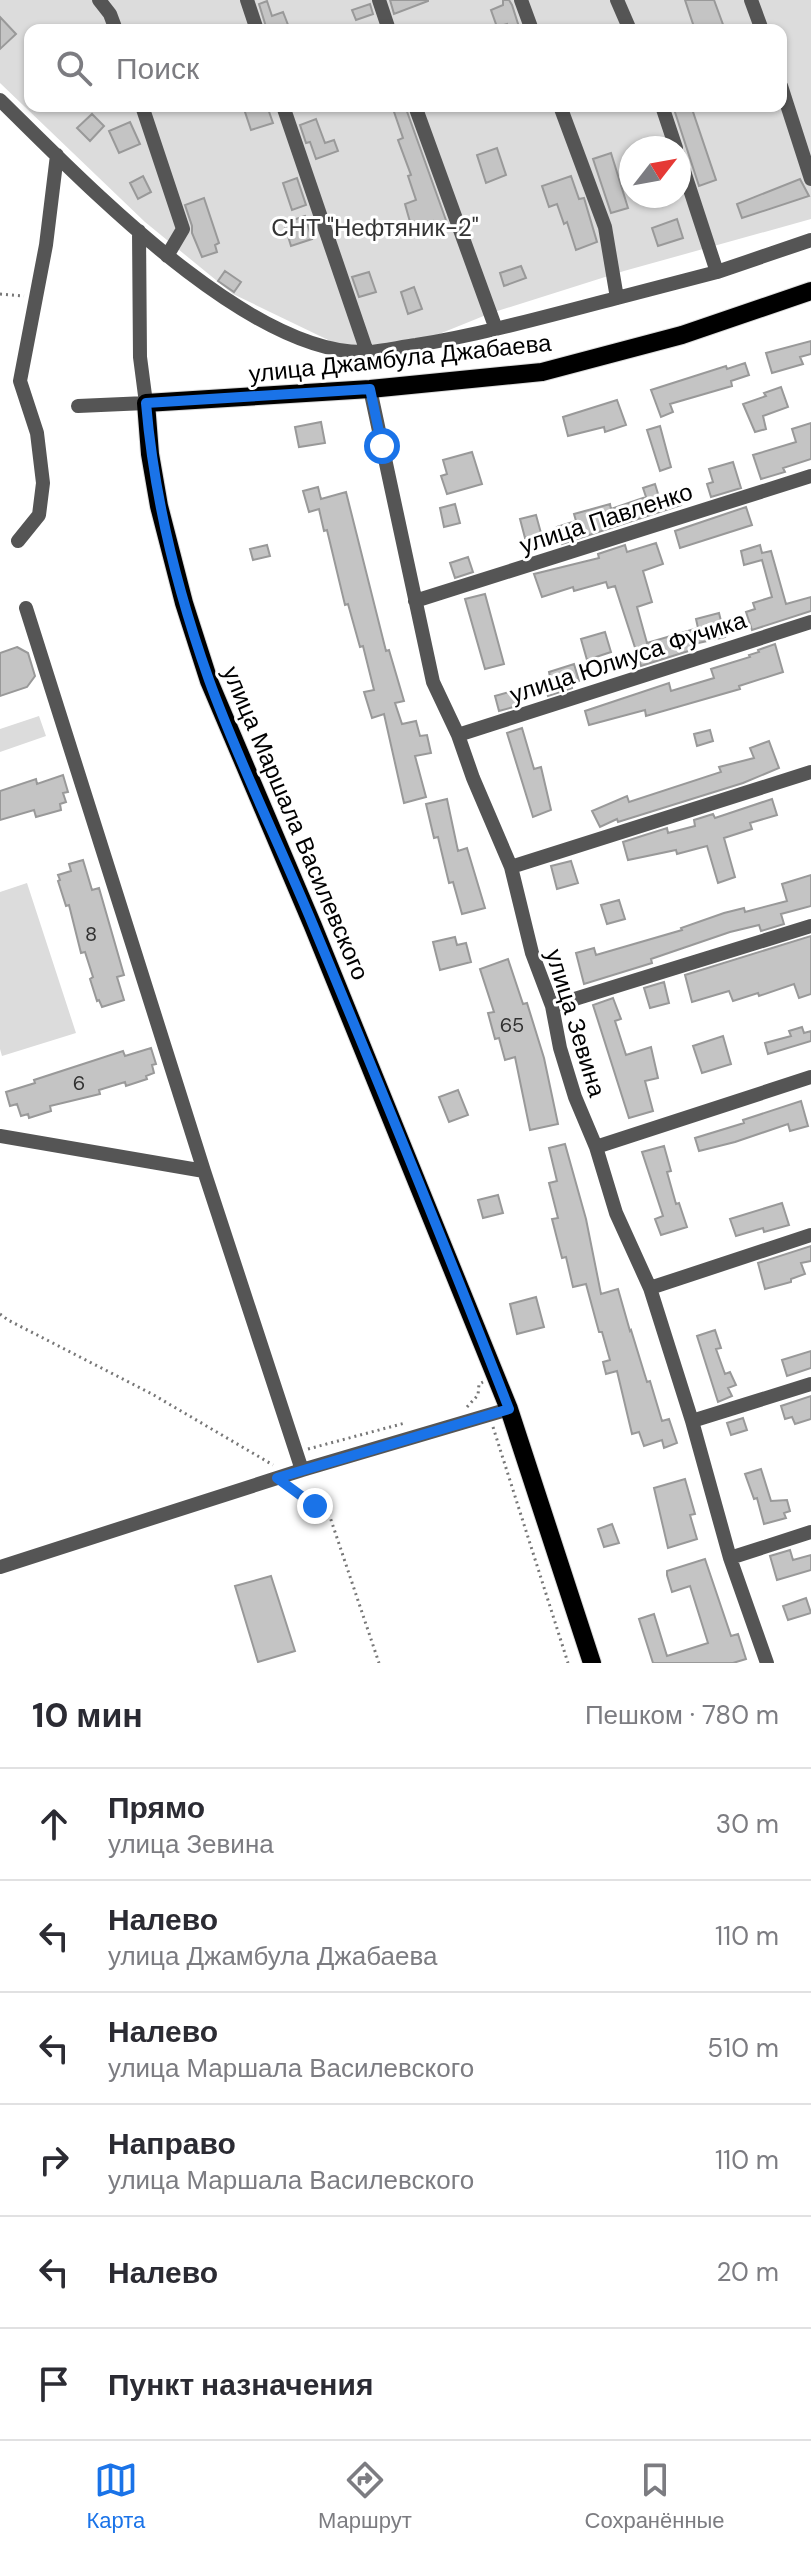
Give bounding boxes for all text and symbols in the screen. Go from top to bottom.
search box [24,24,787,112]
icon: search [52,46,96,90]
text: Поиск [116,49,199,88]
north arrow [619,136,691,208]
park label: СНТ "Нефтяник-2" [271,212,479,243]
street label: улица Джамбула Джабаева [247,327,553,389]
route start [364,428,400,464]
street label: улица Павленко [516,475,696,561]
street label: улица Юлиуса Фучика [506,604,751,710]
street label: улица Маршала Василевского [216,661,376,985]
house number: 8 [85,921,97,947]
street label: улица Зевина [539,945,613,1101]
house number: 65 [500,1012,524,1038]
house number: 6 [73,1070,85,1096]
route end [297,1488,333,1524]
text: 10 мин [32,1693,143,1738]
text: Пешком · 780 m [585,1698,779,1732]
text: Прямо [108,1788,205,1827]
icon: ahead [32,1802,76,1846]
text: 30 m [716,1807,779,1841]
text: улица Зевина [108,1827,274,1861]
text: Налево [108,1900,218,1939]
icon: left [32,1914,76,1958]
text: 110 m [715,1919,779,1953]
text: улица Джамбула Джабаева [108,1939,437,1973]
text: Налево [108,2012,218,2051]
icon: left [32,2026,76,2070]
text: 510 m [707,2031,779,2065]
text: улица Маршала Василевского [108,2051,474,2085]
text: Направо [108,2124,236,2163]
icon: right [32,2138,76,2182]
text: 110 m [715,2143,779,2177]
text: улица Маршала Василевского [108,2163,474,2197]
icon: left [32,2250,76,2294]
text: Налево [108,2253,218,2292]
text: 20 m [716,2255,779,2289]
icon: arrive [32,2362,76,2406]
text: Пункт назначения [108,2365,373,2404]
tab: Карта [86,2458,145,2535]
tab: Маршрут [318,2458,412,2535]
tab: Сохранённые [585,2458,725,2535]

